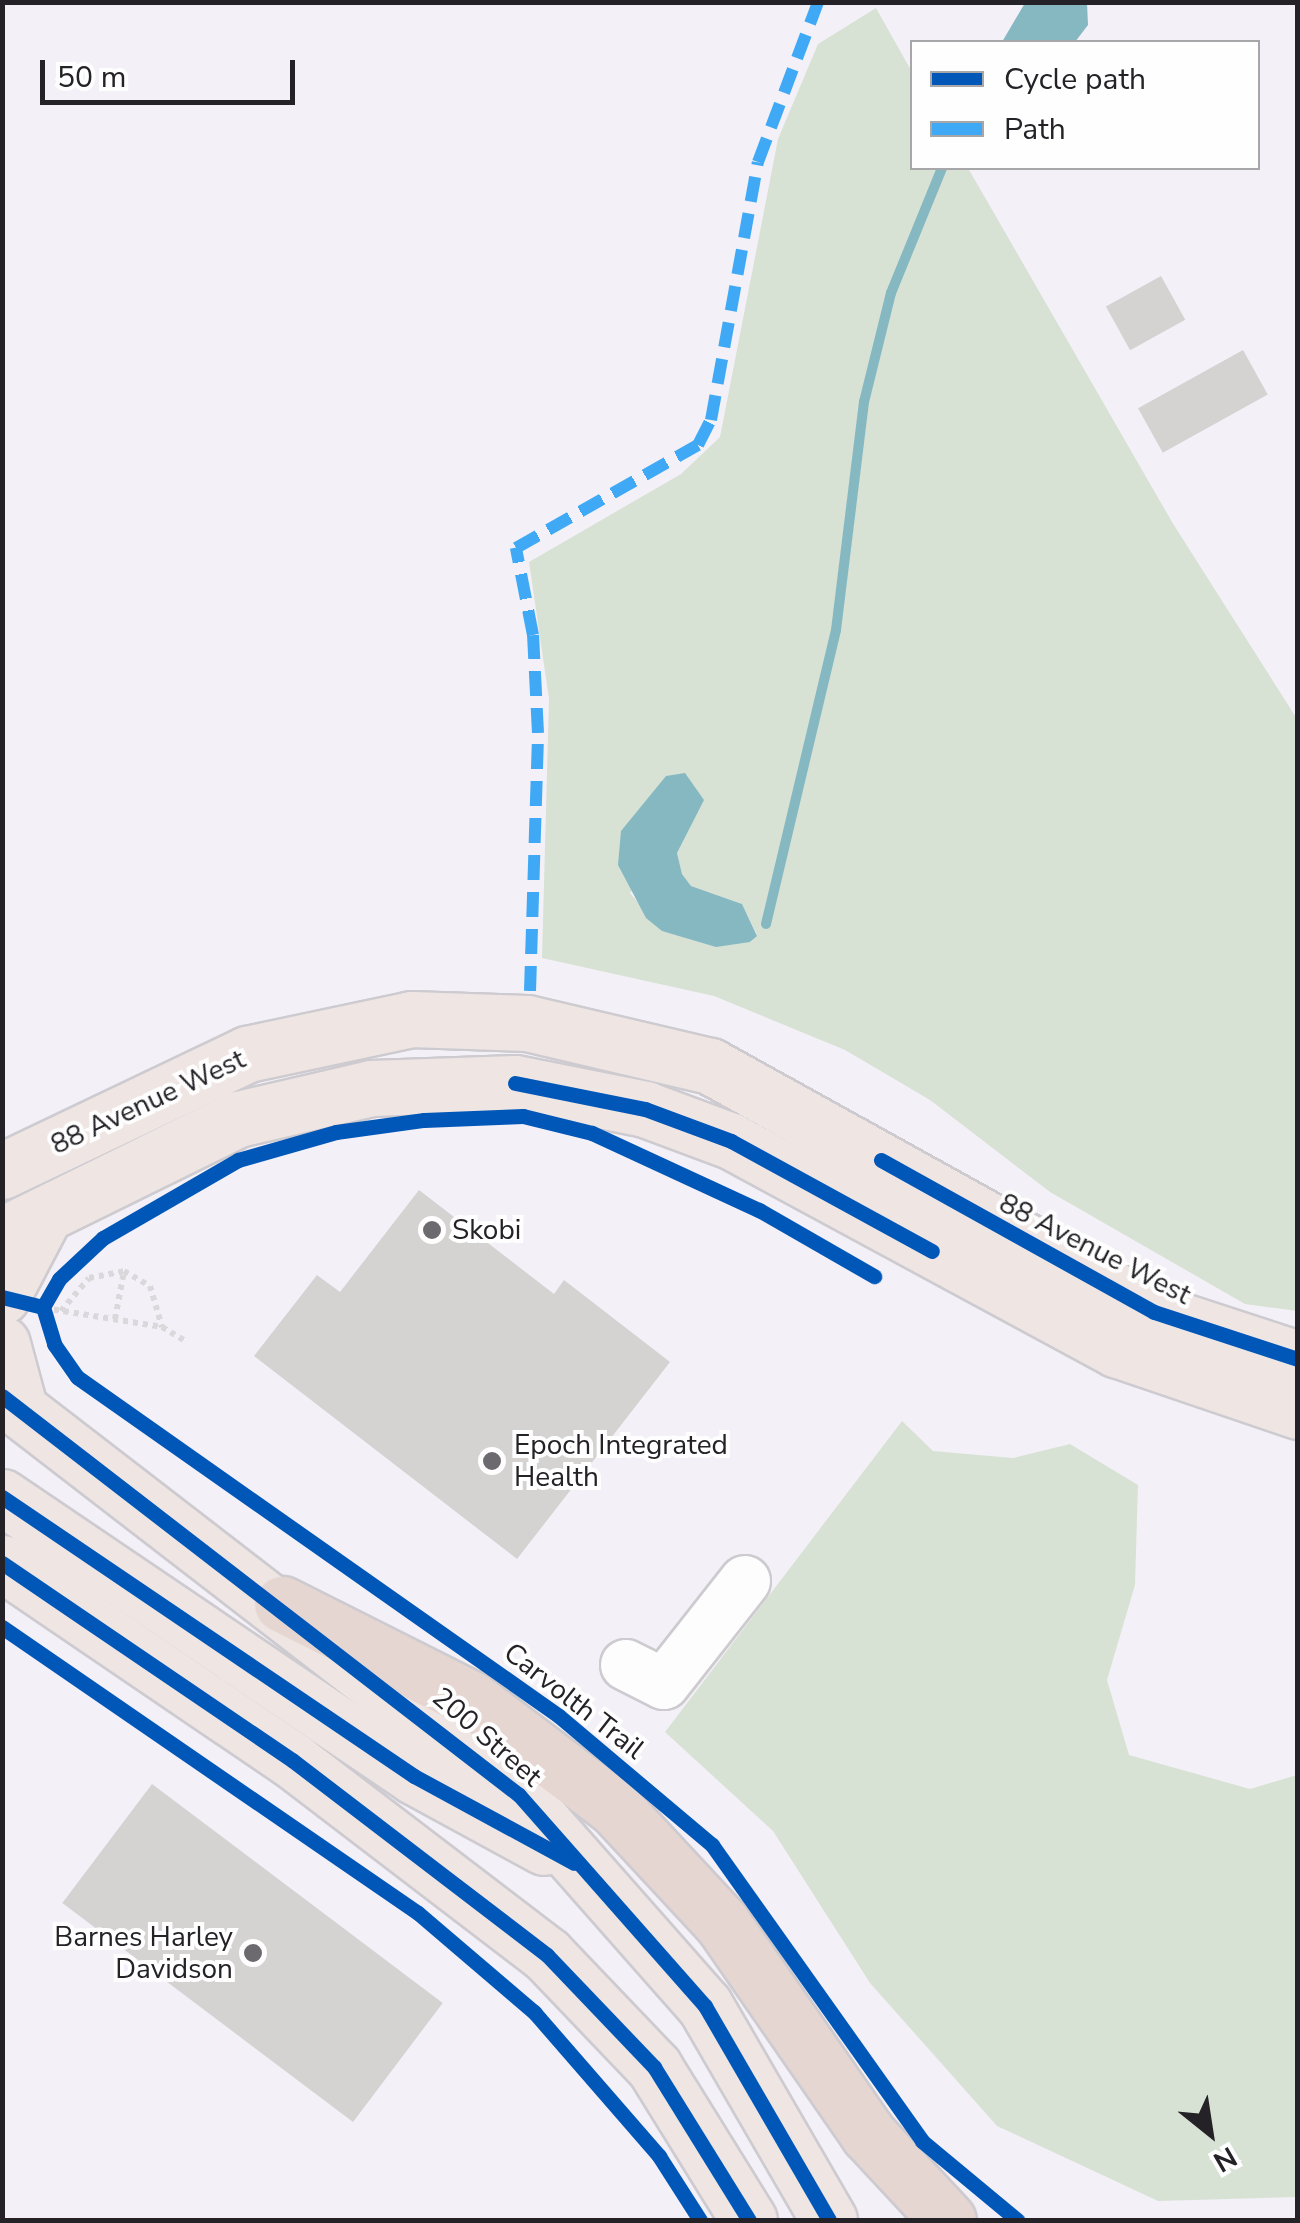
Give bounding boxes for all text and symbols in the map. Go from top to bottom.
scale bar [45,40,300,102]
legend [910,40,1260,170]
text: 50 m [57,57,126,98]
text: Cycle path [1004,59,1146,100]
text: Path [1004,109,1066,150]
street label: 88 Avenue West [46,1042,250,1162]
street label: 88 Avenue West [994,1186,1196,1312]
place label: Skobi [452,1213,521,1247]
marker: Skobi [421,1219,443,1241]
place label: Epoch Integrated Health [514,1428,728,1494]
marker: Epoch Integrated Health [479,1448,505,1474]
street label: Carvolth Trail [497,1636,651,1766]
street label: 200 Street [425,1680,549,1794]
place label: Barnes Harley Davidson [54,1920,233,1986]
marker: Barnes Harley Davidson [242,1942,264,1964]
north arrow [1160,2083,1260,2183]
text: N [1206,2137,1244,2181]

